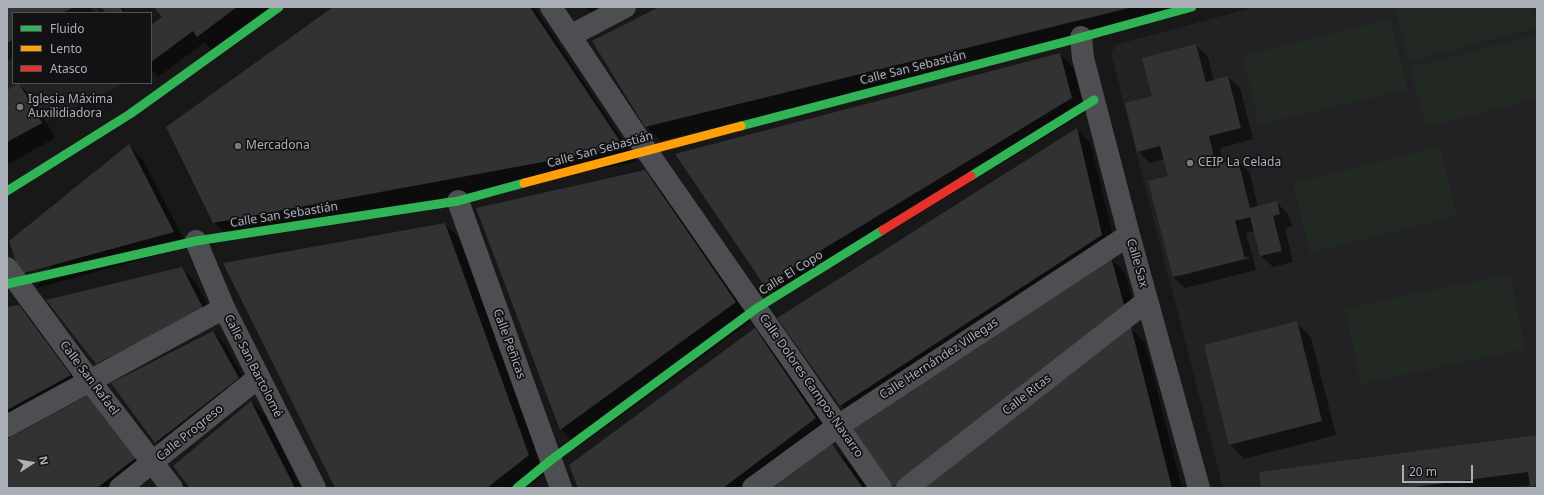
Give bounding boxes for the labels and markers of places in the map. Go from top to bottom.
place label: Iglesia Máxima Auxilidiadora [28,93,113,121]
marker: Iglesia Máxima Auxilidiadora [15,102,25,112]
place label: Mercadona [246,139,310,153]
marker: Mercadona [233,141,243,151]
place label: CEIP La Celada [1198,156,1281,170]
marker: CEIP La Celada [1185,158,1195,168]

